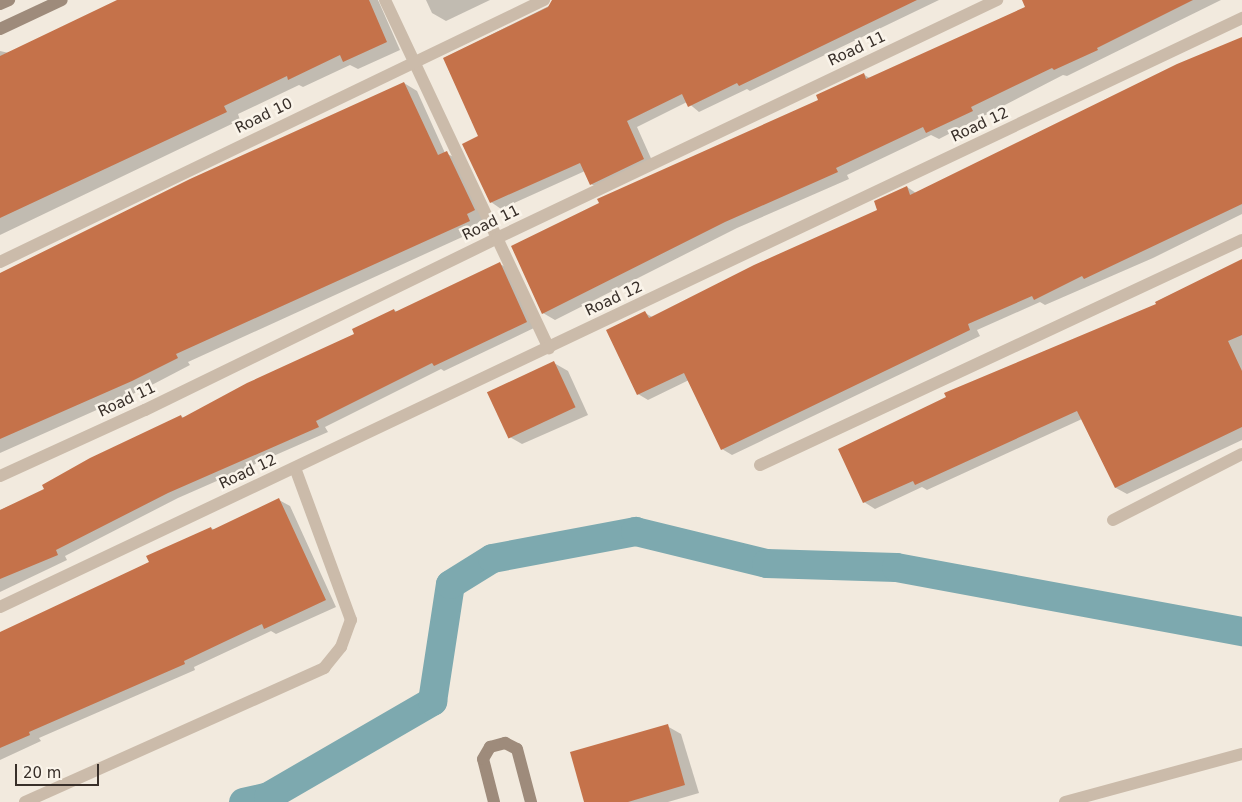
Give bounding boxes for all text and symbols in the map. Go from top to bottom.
street label: Road 11 [825,28,889,70]
street label: Road 10 [232,94,296,138]
street label: Road 12 [948,104,1012,146]
street label: Road 11 [459,201,523,245]
street label: Road 12 [582,278,646,320]
street label: Road 11 [95,379,159,421]
street label: Road 12 [216,451,280,493]
scale bar [18,754,101,786]
text: 20 m [23,764,61,782]

